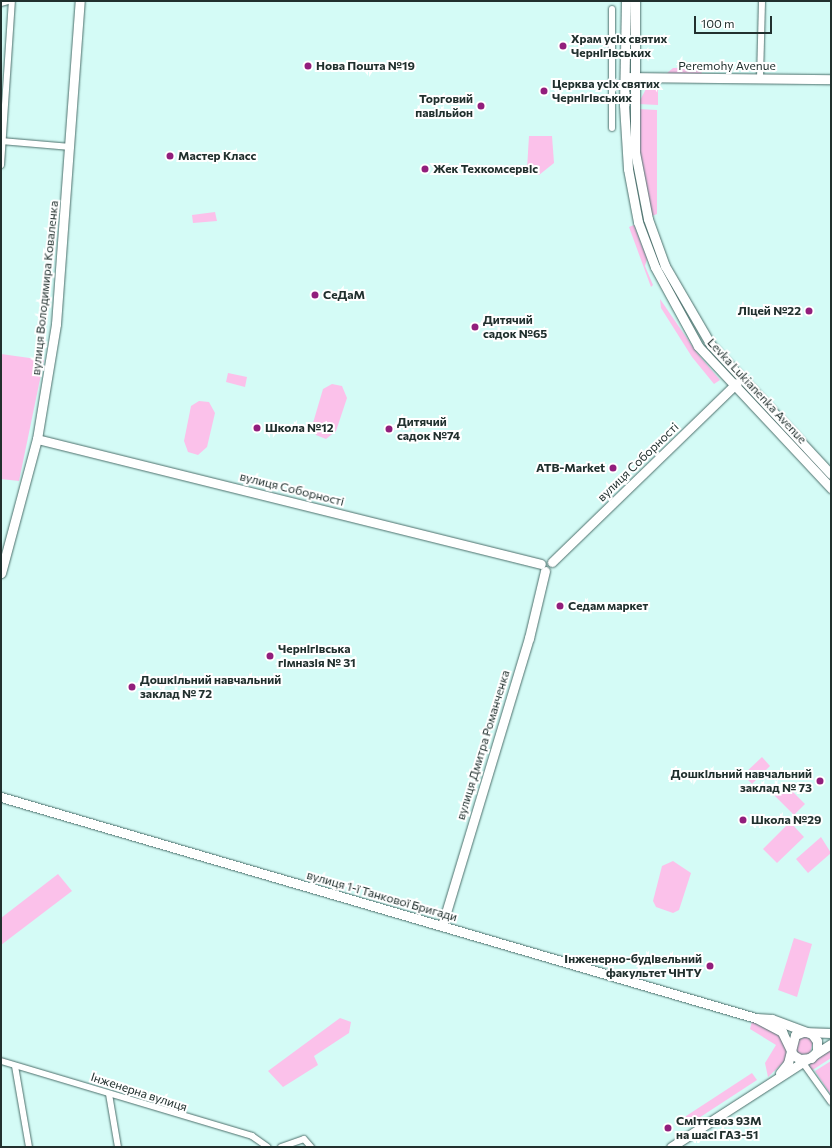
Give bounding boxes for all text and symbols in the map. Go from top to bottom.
scale bar [696,8,774,34]
text: 100 m [701,16,735,30]
place label: Храм усіх святих Чернігівських [571,32,667,60]
marker: Храм усіх святих Чернігівських [558,41,568,51]
place label: Нова Пошта №19 [316,59,415,73]
street label: Peremohy Avenue [678,59,776,73]
marker: Нова Пошта №19 [303,61,313,71]
place label: Церква усіх святих Чернігівських [552,77,660,105]
marker: Церква усіх святих Чернігівських [539,86,549,96]
place label: Торговий павільйон [415,92,473,120]
marker: Торговий павільйон [476,101,486,111]
place label: Мастер Класс [178,149,256,163]
marker: Мастер Класс [165,151,175,161]
place label: Жек Техкомсервіс [433,162,538,176]
marker: Жек Техкомсервіс [420,164,430,174]
street label: вулиця Володимира Коваленка [29,200,61,376]
place label: СеДаМ [323,288,365,302]
marker: СеДаМ [310,290,320,300]
place label: Ліцей №22 [738,304,801,318]
marker: Ліцей №22 [804,306,814,316]
place label: Дитячий садок №65 [483,313,547,341]
marker: Дитячий садок №65 [470,322,480,332]
street label: Levka Lukianenka Avenue [704,335,810,447]
place label: Дитячий садок №74 [397,415,460,443]
street label: вулиця Соборності [594,420,682,504]
place label: Школа №12 [265,421,334,435]
marker: Школа №12 [252,423,262,433]
marker: Дитячий садок №74 [384,424,394,434]
place label: ATB-Market [536,461,605,475]
marker: ATB-Market [608,463,618,473]
street label: вулиця Соборності [238,469,346,509]
place label: Седам маркет [568,599,648,613]
marker: Седам маркет [555,601,565,611]
place label: Чернігівська гімназія № 31 [278,642,356,670]
marker: Чернігівська гімназія № 31 [265,651,275,661]
street label: вулиця Дмитра Романченка [453,668,513,822]
place label: Дошкільний навчальний заклад № 72 [140,673,281,701]
marker: Дошкільний навчальний заклад № 72 [127,682,137,692]
place label: Дошкільний навчальний заклад № 73 [671,767,812,795]
marker: Дошкільний навчальний заклад № 73 [815,776,825,786]
place label: Школа №29 [751,813,821,827]
marker: Школа №29 [738,815,748,825]
street label: вулиця 1-ї Танкової Бригади [305,868,459,924]
place label: Інженерно-будівельний факультет ЧНТУ [564,952,702,980]
marker: Інженерно-будівельний факультет ЧНТУ [705,961,715,971]
street label: Інженерна вулиця [89,1070,189,1114]
place label: Сміттєвоз 93М на шасі ГАЗ-51 [676,1114,762,1142]
marker: Сміттєвоз 93М на шасі ГАЗ-51 [663,1123,673,1133]

